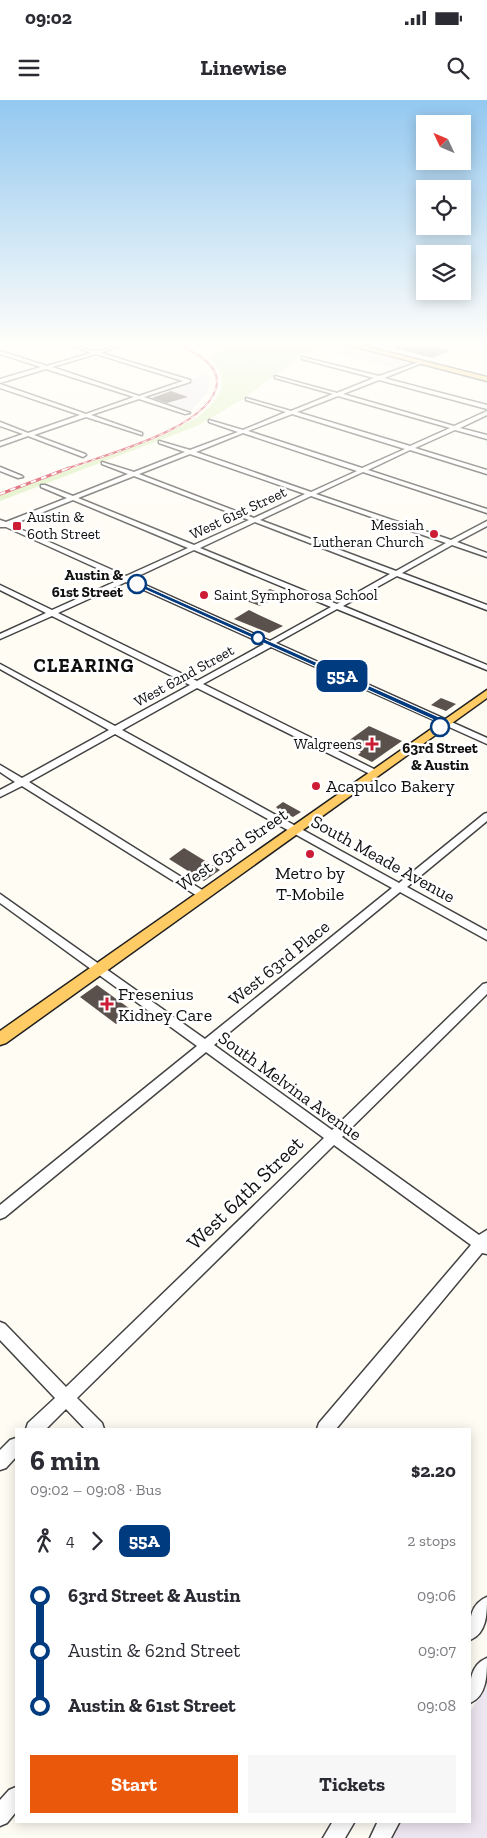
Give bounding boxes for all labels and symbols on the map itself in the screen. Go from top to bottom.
north arrow [416,115,471,170]
street label: West 61st Street [187,483,290,543]
place label: Austin & 60th Street [27,508,101,543]
place label: Messiah Lutheran Church [313,516,425,551]
marker: Austin & 60th Street [11,520,23,532]
marker: Messiah Lutheran Church [428,528,440,540]
place label: Austin & 61st Street [52,566,124,601]
marker: Austin & 61st Street [127,574,147,594]
place label: Saint Symphorosa School [214,586,378,604]
marker: Saint Symphorosa School [198,589,210,601]
unlabelled marker [251,631,265,645]
street label: West 62nd Street [131,641,237,711]
district label: CLEARING [33,654,135,677]
line badge: 55A [313,660,371,692]
marker: 63rd Street & Austin [430,717,450,737]
place label: Walgreens [294,735,362,753]
marker: Walgreens [366,738,378,750]
place label: 63rd Street & Austin [402,739,479,774]
place label: Acapulco Bakery [326,775,455,797]
marker: Acapulco Bakery [310,780,322,792]
street label: West 63rd Street [172,803,292,896]
street label: South Meade Avenue [307,810,459,908]
marker: Metro by T-Mobile [304,848,316,860]
place label: Metro by T-Mobile [275,862,346,905]
street label: West 63rd Place [224,916,334,1010]
place label: Fresenius Kidney Care [118,983,212,1026]
marker: Fresenius Kidney Care [100,997,114,1011]
street label: South Melvina Avenue [214,1027,366,1145]
street label: West 64th Street [181,1131,308,1254]

